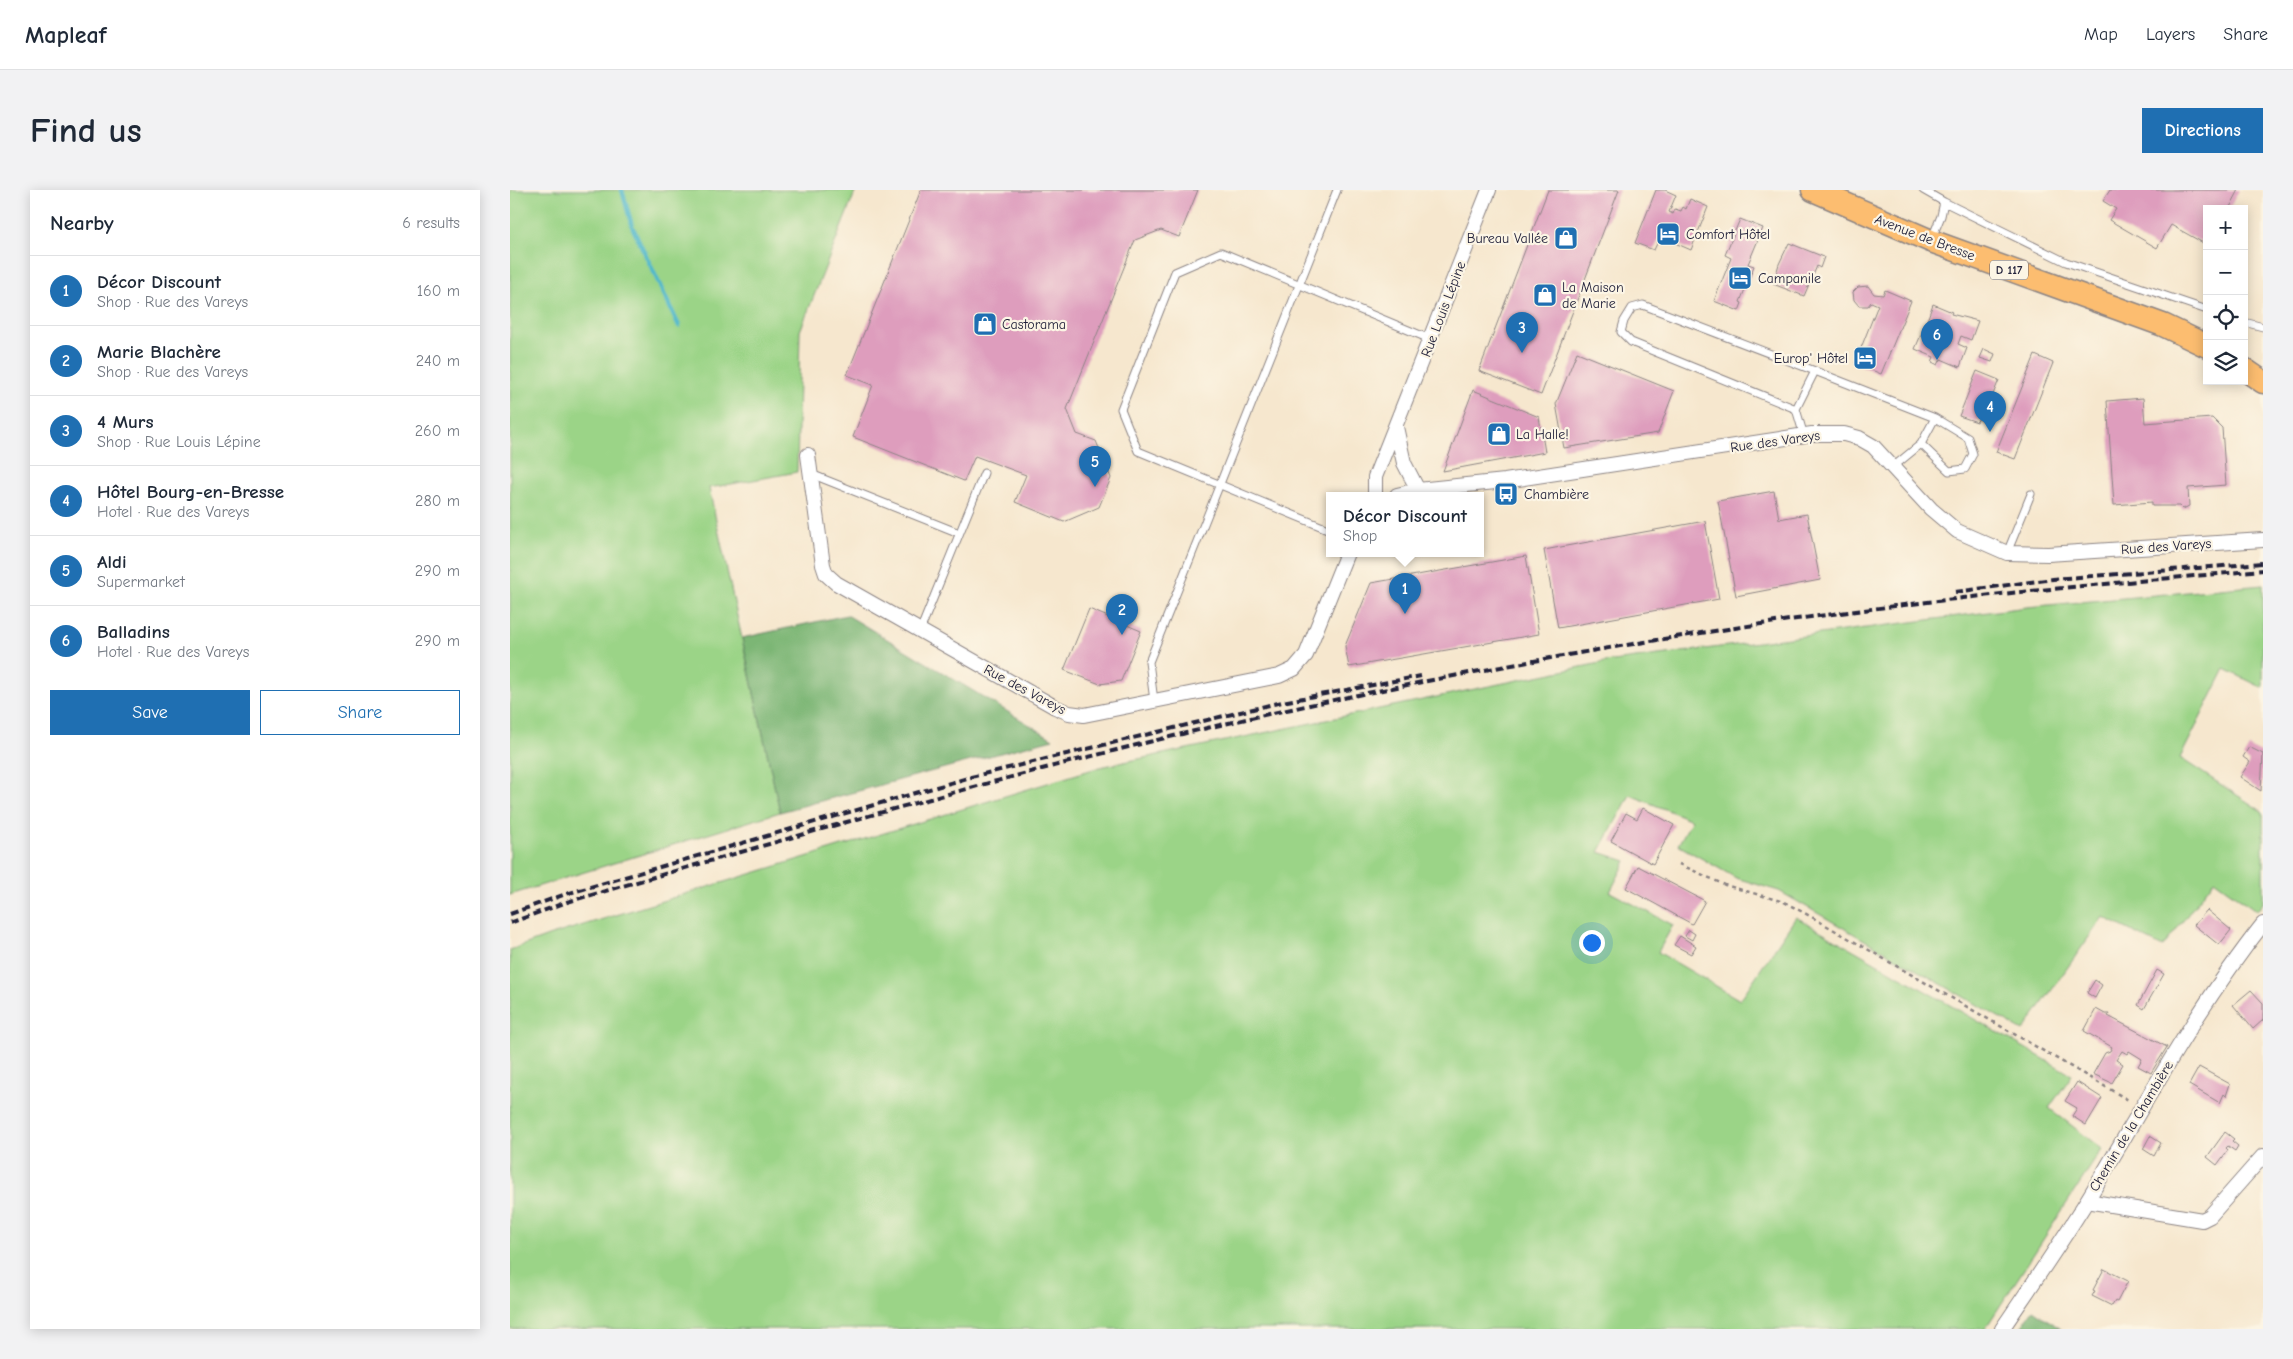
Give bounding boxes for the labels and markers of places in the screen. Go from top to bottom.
hotel icon: Comfort Hôtel [1655,221,1681,247]
shop icon: Bureau Vallée [1553,225,1579,251]
place label: Comfort Hôtel [1686,226,1770,243]
place label: Bureau Vallée [1467,230,1548,247]
hotel icon: Campanile [1727,265,1753,291]
place label: Campanile [1758,270,1821,287]
place label: La Maison de Marie [1562,279,1624,312]
shop icon: La Maison de Marie [1532,282,1558,308]
shop icon: Castorama [972,311,998,337]
pin: 3 [1506,312,1538,353]
place label: Castorama [1002,316,1066,333]
pin: 6 [1921,319,1953,360]
hotel icon: Europ' Hôtel [1852,345,1878,371]
place label: Europ' Hôtel [1774,350,1848,367]
pin: 4 [1974,391,2006,432]
shop icon: La Halle! [1486,421,1512,447]
place label: La Halle! [1516,426,1569,443]
pin: 5 [1079,446,1111,487]
bus stop icon: Chambière [1493,481,1519,507]
place label: Chambière [1524,486,1589,503]
pin: 1 [1389,573,1421,614]
pin: 2 [1106,594,1138,635]

